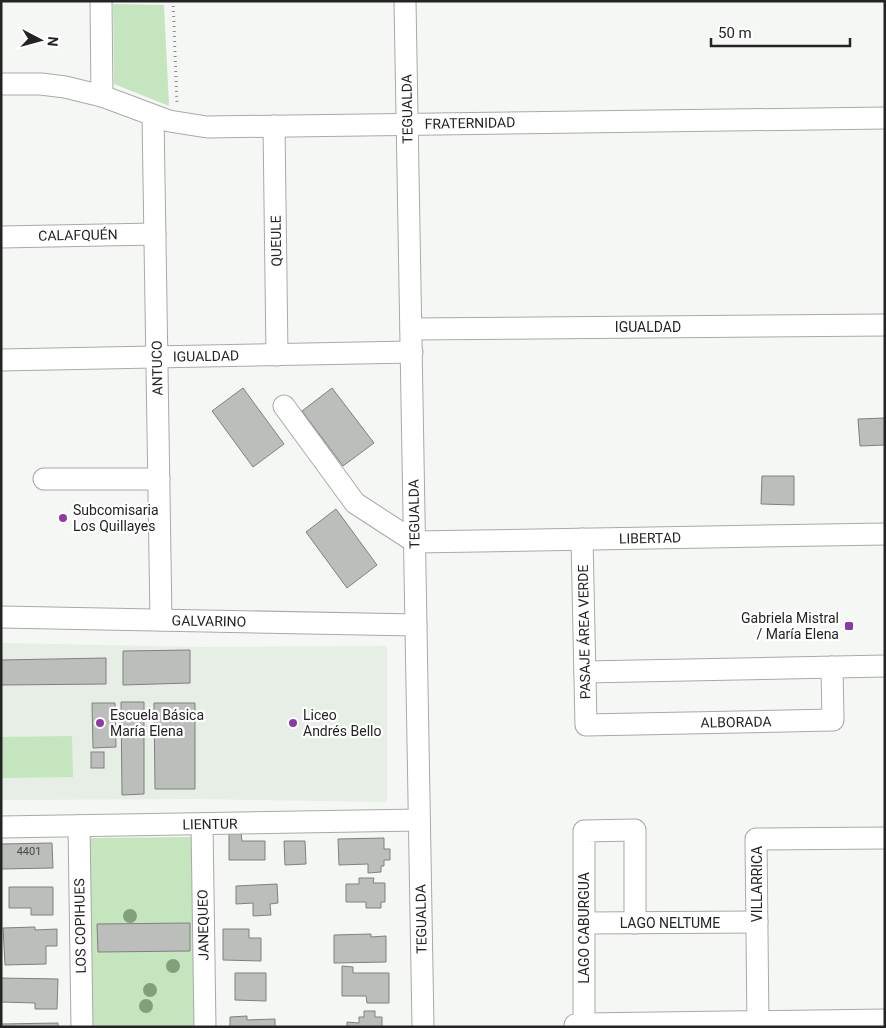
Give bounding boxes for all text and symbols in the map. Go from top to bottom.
north arrow [15,15,65,65]
scale bar [711,15,850,47]
text: 50 m [718,24,752,42]
text: N [44,36,61,47]
street label: TEGUALDA [398,74,416,144]
street label: FRATERNIDAD [425,114,515,132]
street label: QUEULE [268,215,284,267]
street label: CALAFQUÉN [38,225,118,244]
street label: IGUALDAD [615,319,681,335]
street label: ANTUCO [149,340,165,396]
street label: IGUALDAD [173,347,239,365]
street label: TEGUALDA [405,479,423,549]
place label: Subcomisaria Los Quillayes [73,502,159,534]
marker: Subcomisaria Los Quillayes [57,512,69,524]
street label: LIBERTAD [619,529,681,547]
street label: PASAJE ÁREA VERDE [574,565,593,699]
place label: Gabriela Mistral / María Elena [741,610,839,642]
street label: GALVARINO [172,612,246,630]
marker: Gabriela Mistral / María Elena [843,620,855,632]
place label: Escuela Básica María Elena [110,707,204,739]
place label: Liceo Andrés Bello [303,707,381,739]
street label: ALBORADA [700,713,772,731]
marker: Escuela Básica María Elena [94,717,106,729]
marker: Liceo Andrés Bello [287,717,299,729]
street label: LIENTUR [182,816,238,832]
house number: 4401 [17,845,41,858]
street label: VILLARRICA [749,846,765,922]
street label: LAGO CABURGUA [576,872,592,984]
street label: LOS COPIHUES [71,878,89,974]
street label: TEGUALDA [412,884,430,954]
street label: JANEQUEO [194,889,212,961]
street label: LAGO NELTUME [620,915,720,931]

